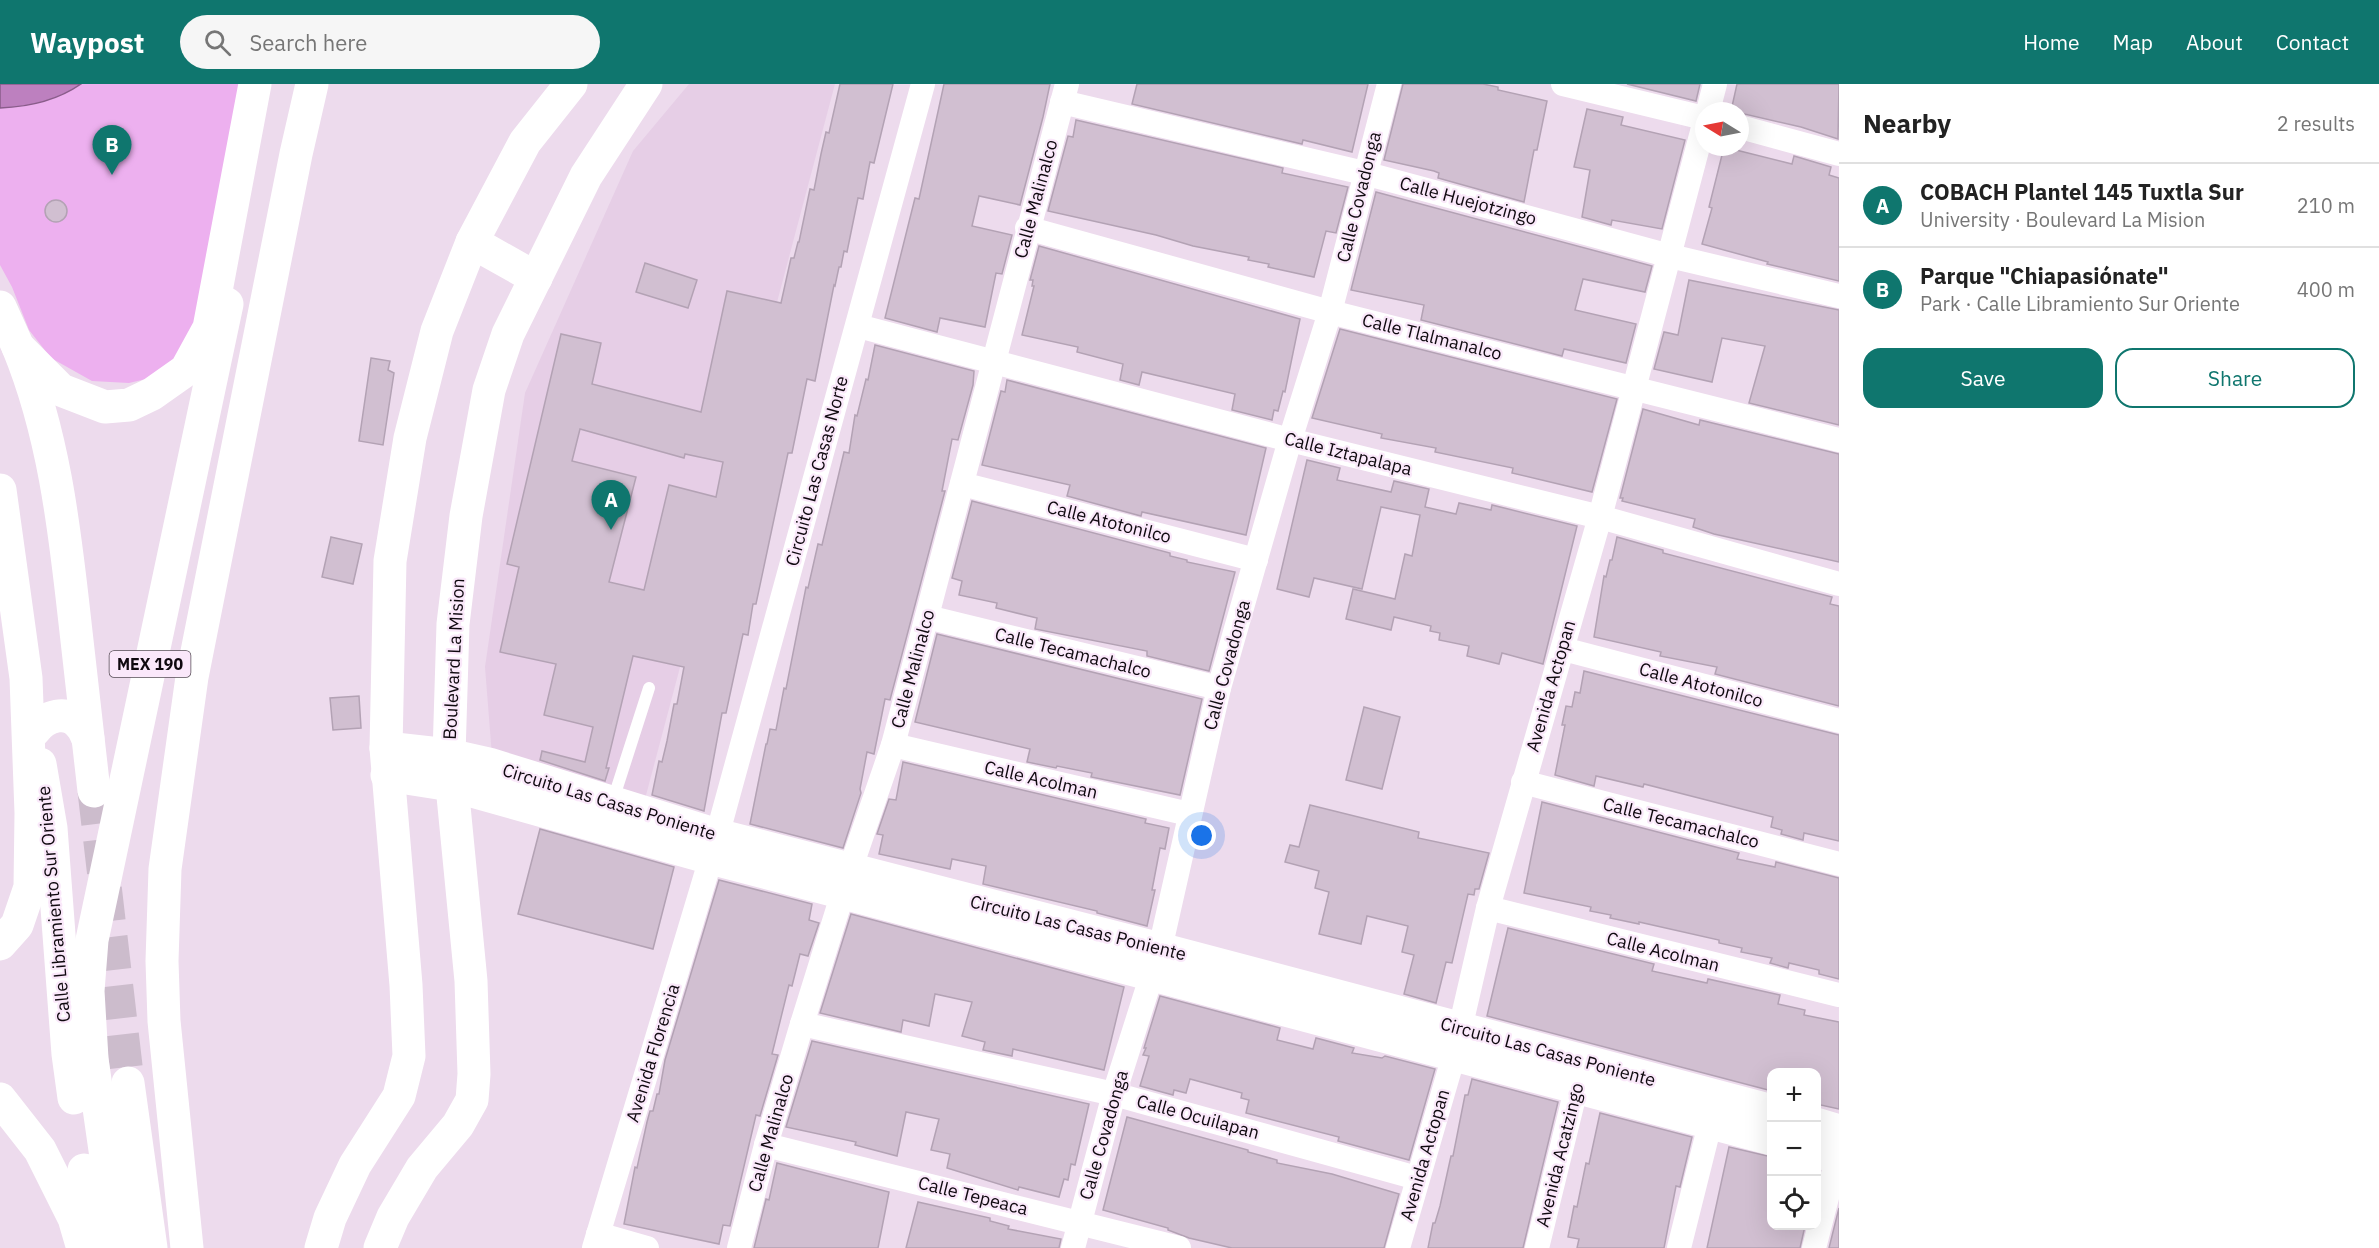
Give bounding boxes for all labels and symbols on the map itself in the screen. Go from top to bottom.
north arrow [1695,102,1749,156]
pin: B [92,126,132,175]
street label: Calle Covadonga [1331,129,1386,265]
street label: Calle Malinalco [1009,137,1062,261]
street label: Calle Huejotzingo [1397,171,1539,230]
street label: Calle Tlalmanalco [1360,308,1504,365]
street label: Circuito Las Casas Norte [780,373,853,568]
street label: Calle Iztapalapa [1282,427,1415,481]
pin: A [592,480,630,530]
street label: Calle Atotonilco [1045,495,1174,548]
street label: Boulevard La Mision [438,578,469,740]
street label: Calle Covadonga [1198,597,1255,732]
street label: Calle Malinalco [886,607,939,731]
street label: Avenida Actopan [1521,617,1580,754]
street label: Calle Tecamachalco [993,622,1154,683]
road number: MEX 190 [110,651,190,677]
street label: Calle Atotonilco [1637,657,1766,712]
street label: Calle Acolman [982,755,1100,804]
street label: Circuito Las Casas Poniente [500,758,719,845]
street label: Calle Libramiento Sur Oriente [32,785,75,1023]
street label: Calle Tecamachalco [1601,792,1762,853]
your location [1187,821,1216,850]
street label: Circuito Las Casas Poniente [968,890,1189,966]
street label: Calle Acolman [1604,926,1722,977]
street label: Avenida Florencia [621,980,685,1125]
street label: Circuito Las Casas Poniente [1438,1012,1658,1091]
street label: Calle Covadonga [1074,1067,1133,1202]
street label: Calle Malinalco [743,1071,798,1195]
street label: Avenida Acatzingo [1530,1080,1589,1229]
street label: Avenida Actopan [1395,1086,1454,1223]
street label: Calle Ocuilapan [1134,1089,1262,1144]
street label: Calle Tepeaca [916,1171,1031,1220]

